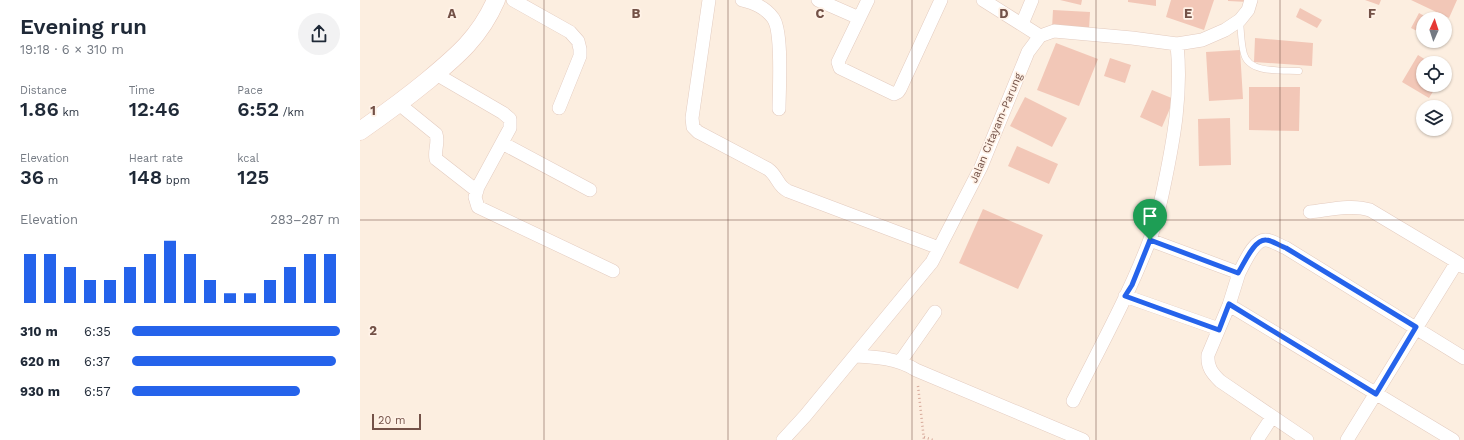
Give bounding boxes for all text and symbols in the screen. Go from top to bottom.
text: A [448,6,457,21]
text: B [632,6,641,21]
text: C [816,6,825,21]
text: D [999,6,1009,21]
text: E [1184,6,1192,21]
text: F [1368,6,1376,21]
north arrow [1416,12,1452,48]
map controls [1416,12,1452,136]
button: share [298,13,340,55]
text: Evening run [20,14,147,39]
text: 19:18 · 6 × 310 m [20,42,124,57]
button: locate [1416,56,1452,92]
street label: Jalan Citayam-Parung [967,71,1025,185]
text: Distance [20,84,67,97]
text: Time [129,84,155,97]
text: Pace [237,84,263,97]
text: 1.86 [20,97,59,121]
text: 12:46 [129,97,180,121]
text: 6:52 [237,97,279,121]
button: layers [1416,100,1452,136]
text: 1 [370,103,376,118]
text: km [59,106,79,119]
text: /km [279,106,304,119]
text: Elevation [20,152,69,165]
text: Heart rate [129,152,183,165]
text: kcal [237,152,259,165]
text: 36 [20,165,44,189]
text: 148 [129,165,162,189]
text: 125 [237,165,269,189]
text: m [44,174,58,187]
text: bpm [162,174,190,187]
pin [1133,199,1167,240]
icon: arrive [1139,205,1161,227]
text: Elevation [20,212,78,227]
text: 283–287 m [270,212,340,227]
text: 2 [369,323,377,338]
text: 310 m [20,324,58,339]
text: 6:35 [84,324,111,339]
text: 620 m [20,354,60,369]
text: 6:37 [84,354,110,369]
text: 930 m [20,384,60,399]
text: 6:57 [84,384,111,399]
scale bar [372,412,421,431]
text: 20 m [378,414,406,427]

